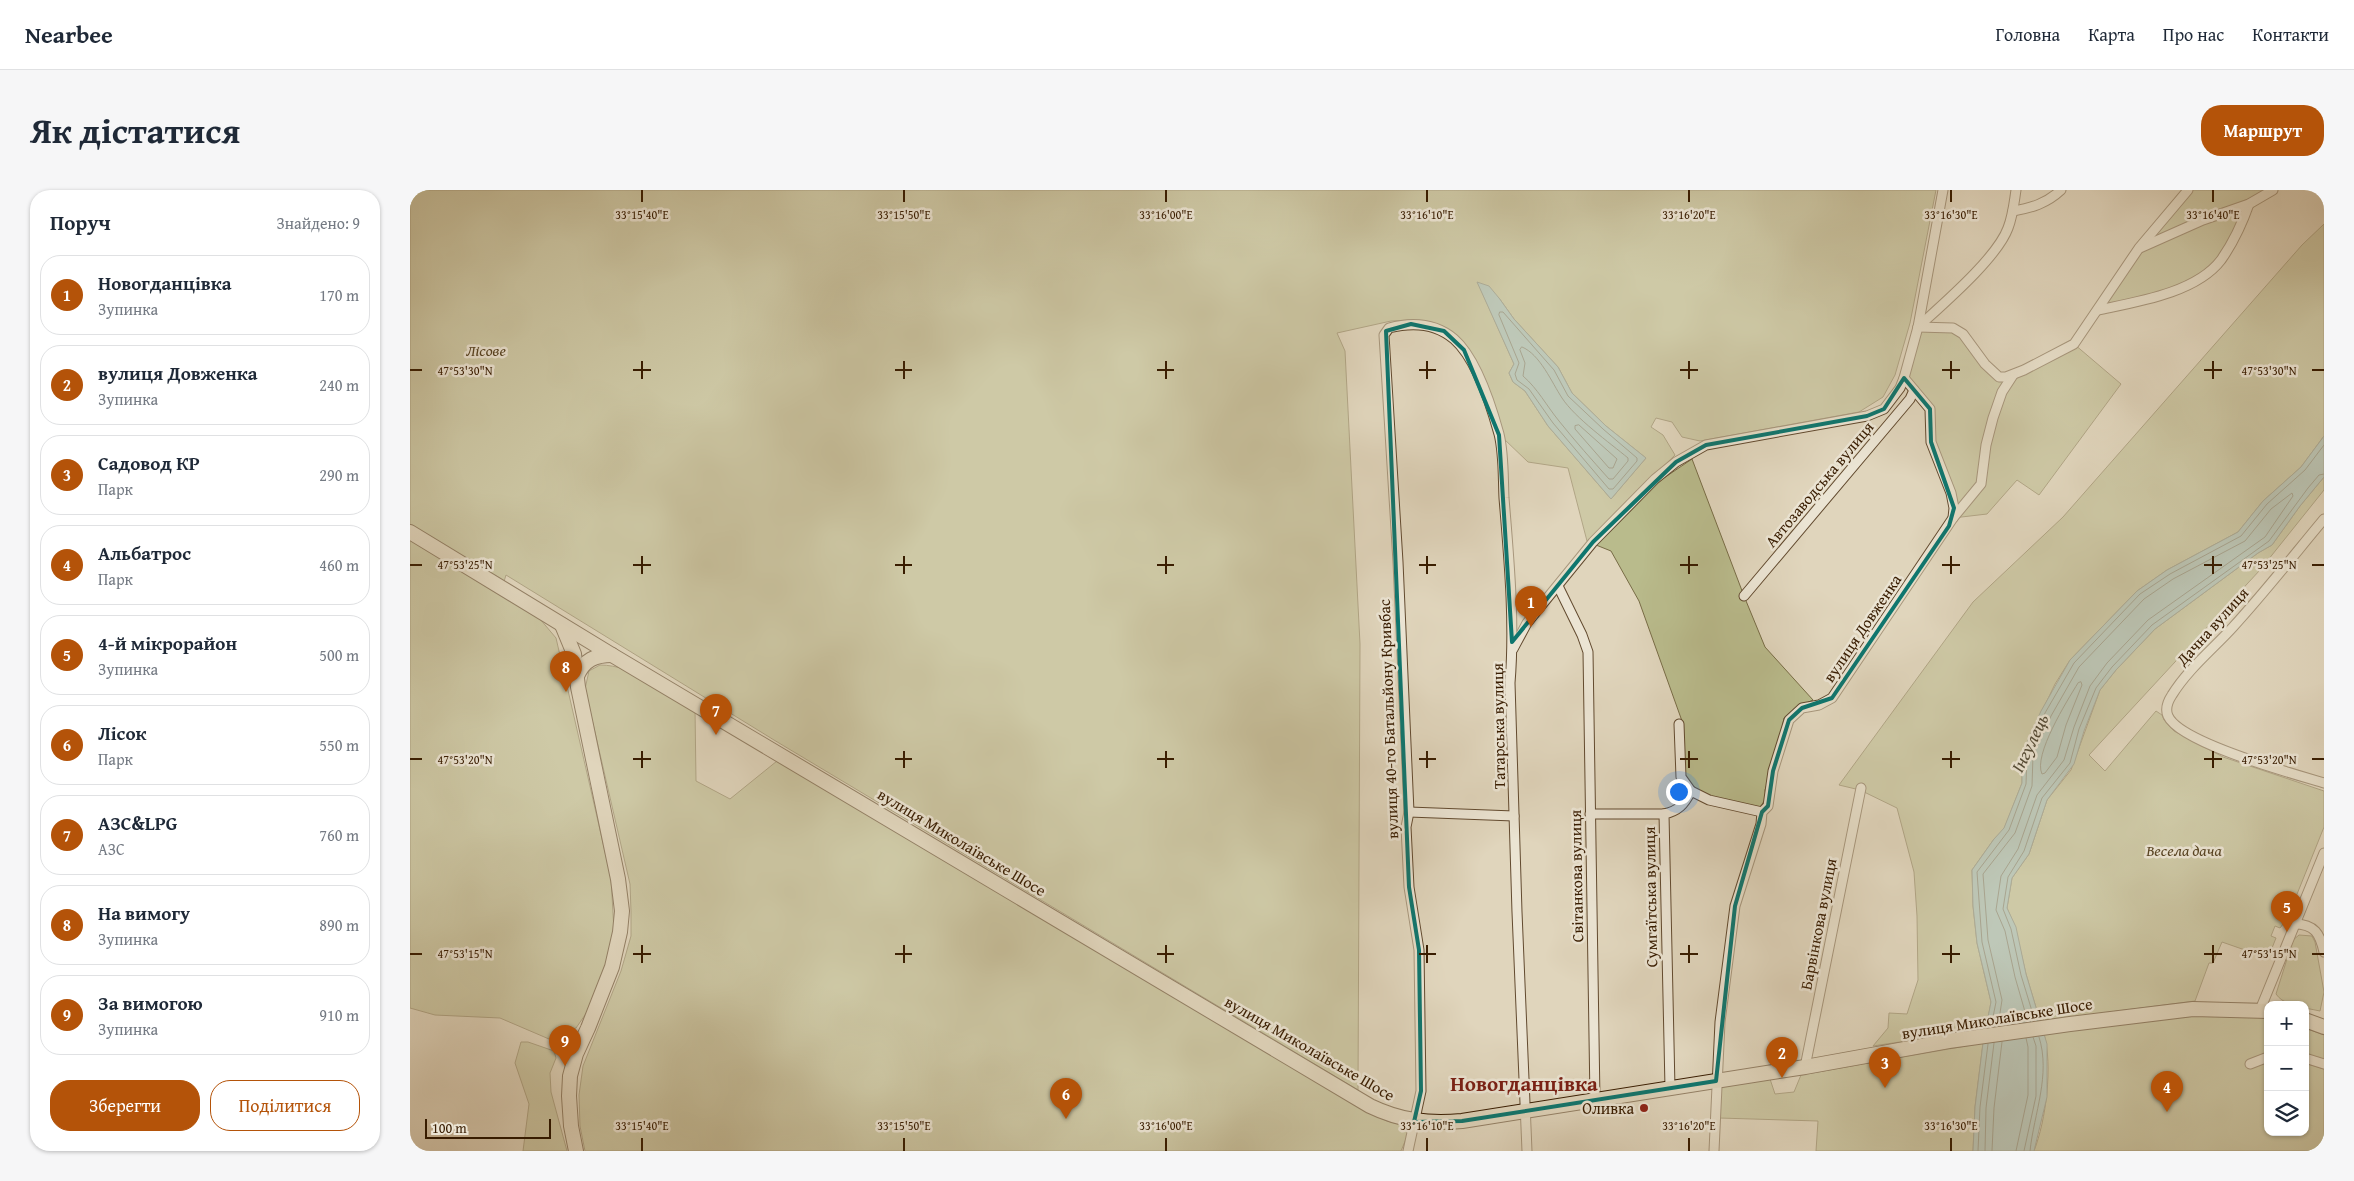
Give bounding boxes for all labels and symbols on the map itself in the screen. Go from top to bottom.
text: 33°15'40"E [615,206,669,223]
text: 33°15'50"E [877,206,931,223]
text: 33°16'00"E [1139,206,1193,223]
text: 33°16'10"E [1400,206,1454,223]
text: 33°16'20"E [1662,206,1716,223]
text: 33°16'30"E [1924,206,1978,223]
text: 33°16'40"E [2186,206,2240,223]
park label: Лісове [466,338,507,362]
text: 47°53'30"N [437,362,493,379]
text: 47°53'30"N [2241,362,2297,379]
street label: Автозаводська вулиця [1759,416,1879,552]
text: 47°53'25"N [437,556,493,573]
text: 47°53'25"N [2241,556,2297,573]
street label: вулиця Довженка [1817,569,1907,687]
street label: Дачна вулиця [2170,581,2254,671]
pin: 1 [1515,586,1547,627]
street label: вулиця 40-го Батальйону Кривбас [1372,599,1404,839]
pin: 8 [550,651,582,692]
street label: Татарська вулиця [1485,663,1511,789]
pin: 7 [700,694,732,735]
water label: Інгулець [2004,709,2055,777]
text: 47°53'20"N [437,751,493,768]
text: 47°53'20"N [2241,751,2297,768]
your location [1666,779,1692,805]
street label: вулиця Миколаївське Шосе [873,782,1051,902]
street label: Світанкова вулиця [1563,810,1589,942]
street label: Сумгаїтська вулиця [1637,826,1663,968]
park label: Весела дача [2145,838,2222,862]
street label: Барвінкова вулиця [1793,856,1843,992]
pin: 5 [2271,891,2303,932]
text: 47°53'15"N [437,945,493,962]
text: 47°53'15"N [2241,945,2297,962]
street label: вулиця Миколаївське Шосе [1220,989,1400,1107]
street label: вулиця Миколаївське Шосе [1900,991,2094,1045]
pin: 9 [549,1025,581,1066]
pin: 2 [1766,1037,1798,1078]
pin: 3 [1869,1047,1901,1088]
district label: Новогданцівка [1450,1068,1598,1099]
pin: 4 [2151,1071,2183,1112]
pin: 6 [1050,1078,1082,1119]
place label: Оливка [1582,1096,1634,1120]
marker: Оливка [1638,1102,1650,1114]
scale bar [425,1116,551,1139]
text: 33°15'40"E [615,1117,669,1134]
text: 33°15'50"E [877,1117,931,1134]
text: 33°16'00"E [1139,1117,1193,1134]
text: 33°16'10"E [1400,1117,1454,1134]
text: 33°16'20"E [1662,1117,1716,1134]
text: 33°16'30"E [1924,1117,1978,1134]

